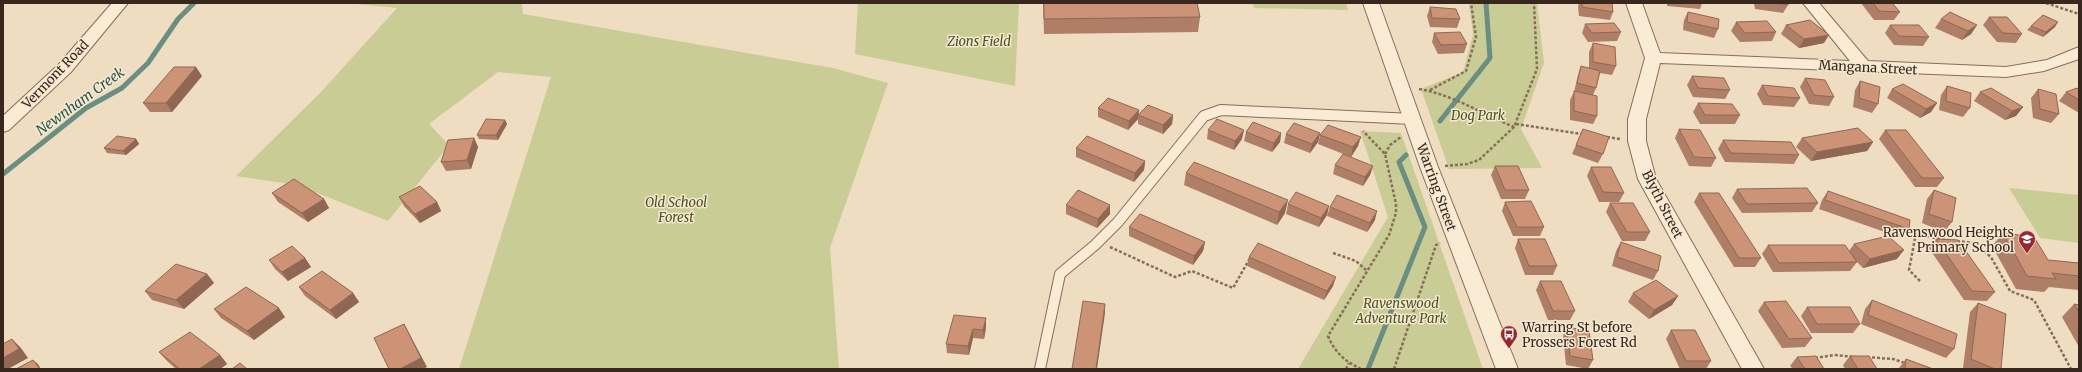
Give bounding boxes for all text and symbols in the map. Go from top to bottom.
park label: Zions Field [946,33,1011,50]
street label: Vermont Road [18,36,93,113]
street label: Mangana Street [1818,56,1918,79]
water label: Newnham Creek [32,63,128,139]
park label: Dog Park [1450,107,1505,124]
street label: Warring Street [1412,140,1460,233]
street label: Blyth Street [1638,167,1687,241]
park label: Old School Forest [645,194,707,226]
place label: Ravenswood Heights Primary School [1883,224,2014,256]
school or university icon: Ravenswood Heights Primary School [2017,229,2037,254]
park label: Ravenswood Adventure Park [1354,295,1447,327]
place label: Warring St before Prossers Forest Rd [1521,319,1637,351]
bus stop icon: Warring St before Prossers Forest Rd [1499,324,1519,349]

